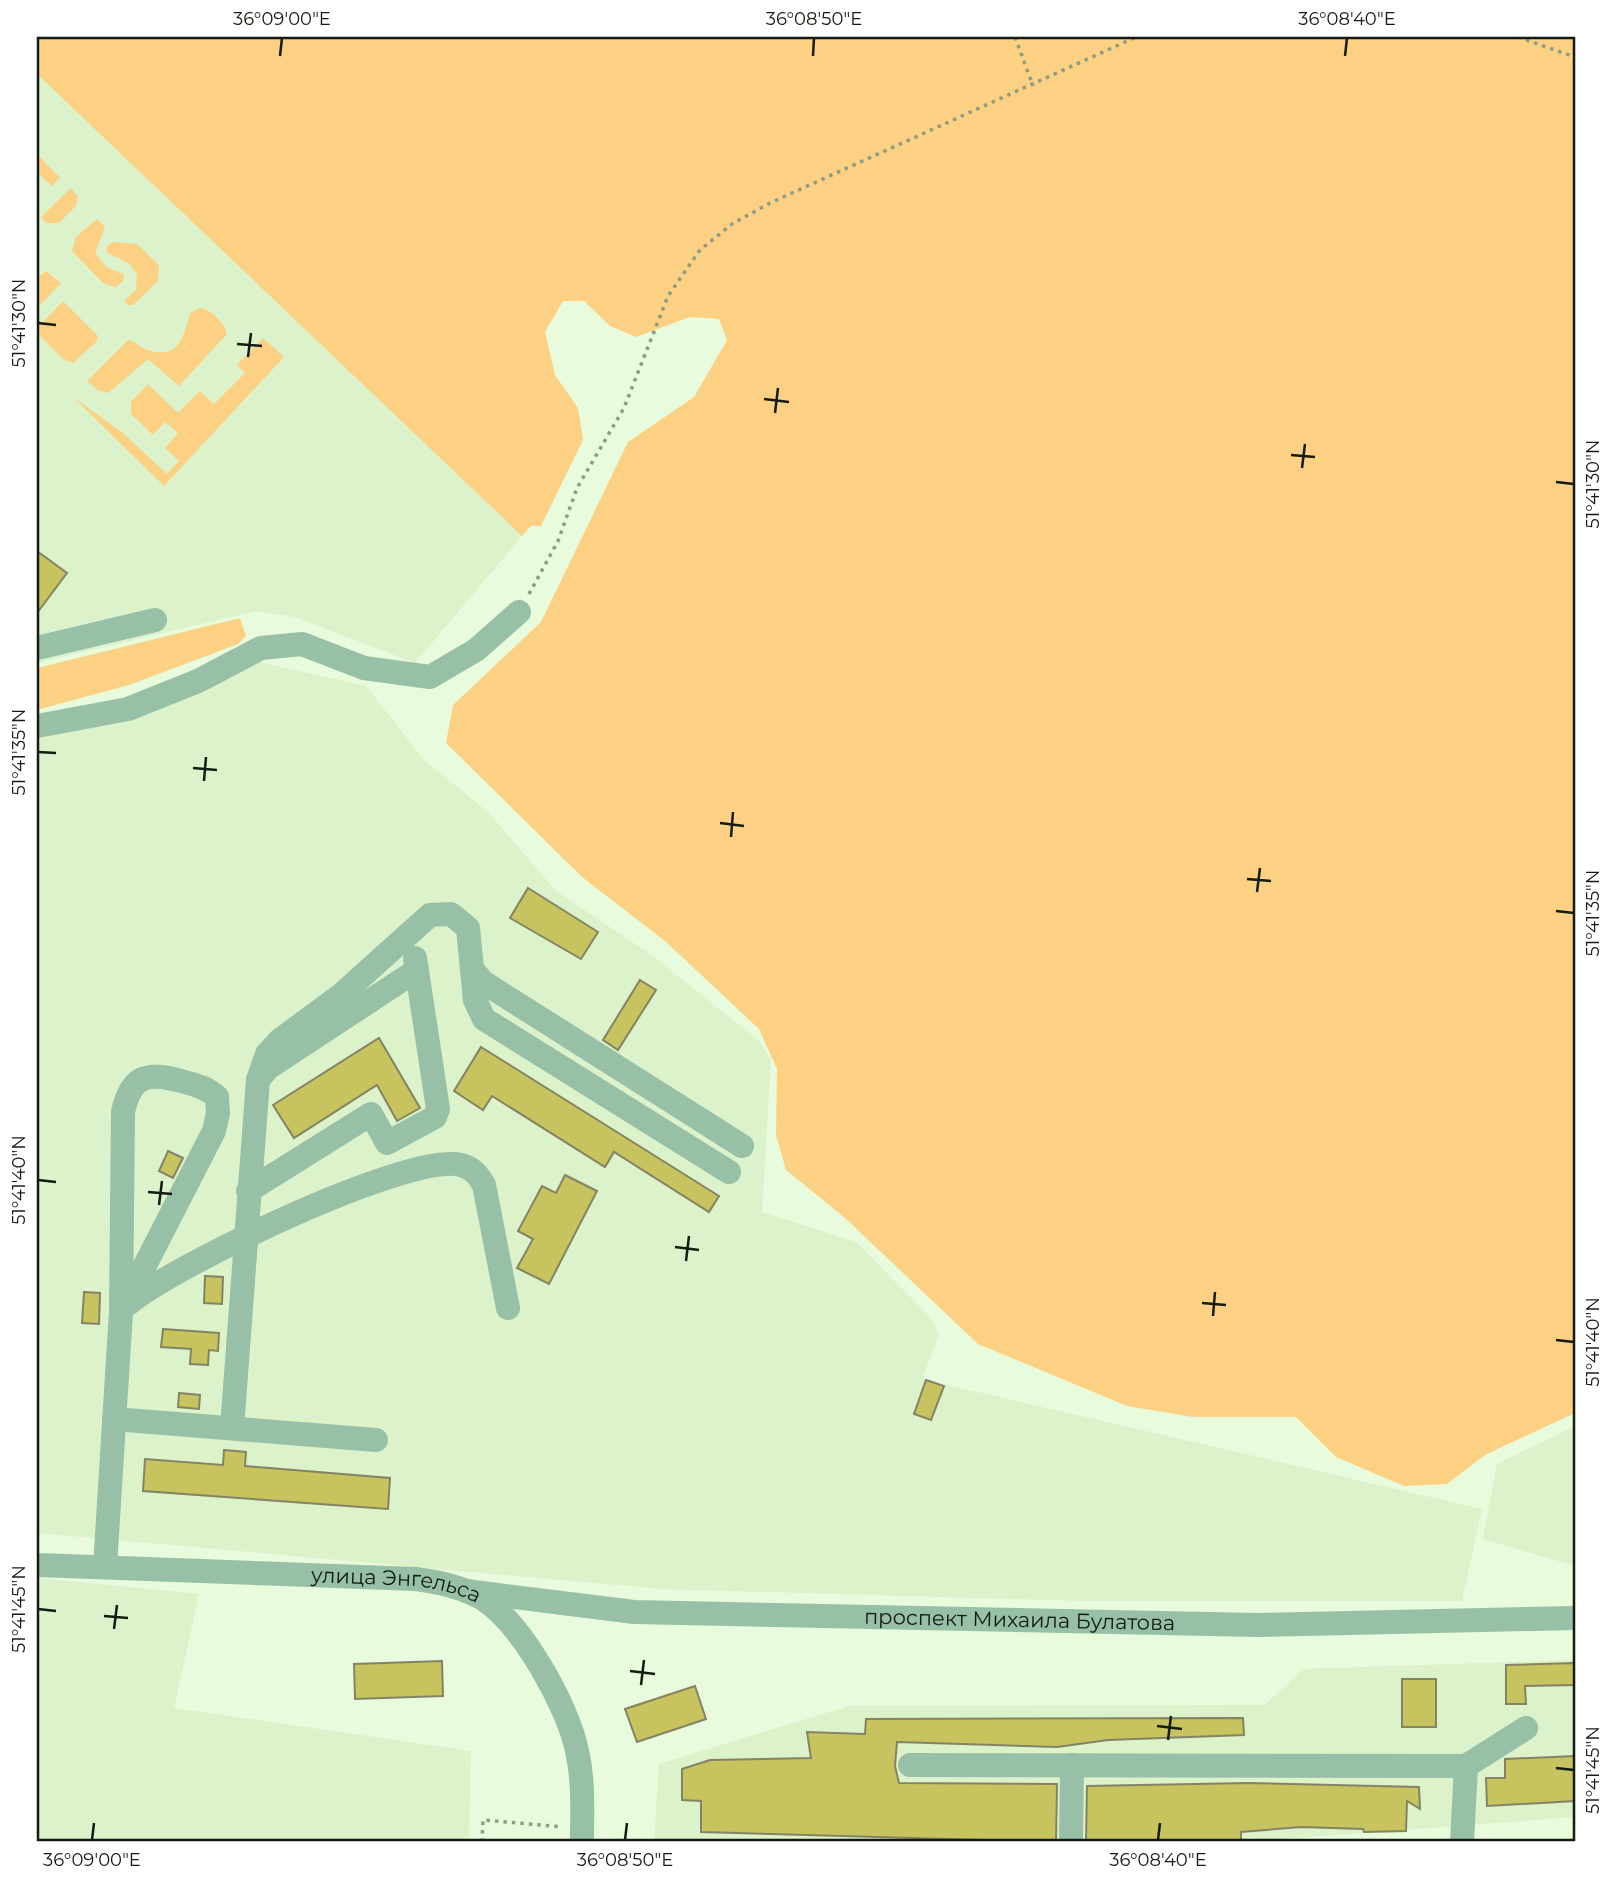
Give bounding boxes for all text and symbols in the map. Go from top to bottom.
text: 36°09'00"E [233,8,331,30]
text: 36°08'50"E [766,8,862,30]
text: 36°08'40"E [1298,8,1396,30]
text: 51°41'30"N [8,279,30,367]
text: 51°41'30"N [1582,440,1604,528]
text: 51°41'35"N [8,709,30,795]
text: 51°41'35"N [1582,870,1604,956]
text: 51°41'40"N [8,1135,30,1225]
text: 51°41'40"N [1582,1297,1604,1387]
street label: улица Энгельса [310,1562,485,1608]
text: 51°41'45"N [8,1565,30,1653]
street label: проспект Михаила Булатова [864,1604,1175,1635]
text: 51°41'45"N [1582,1726,1604,1814]
text: 36°09'00"E [43,1849,141,1871]
text: 36°08'50"E [577,1849,673,1871]
text: 36°08'40"E [1109,1849,1207,1871]

